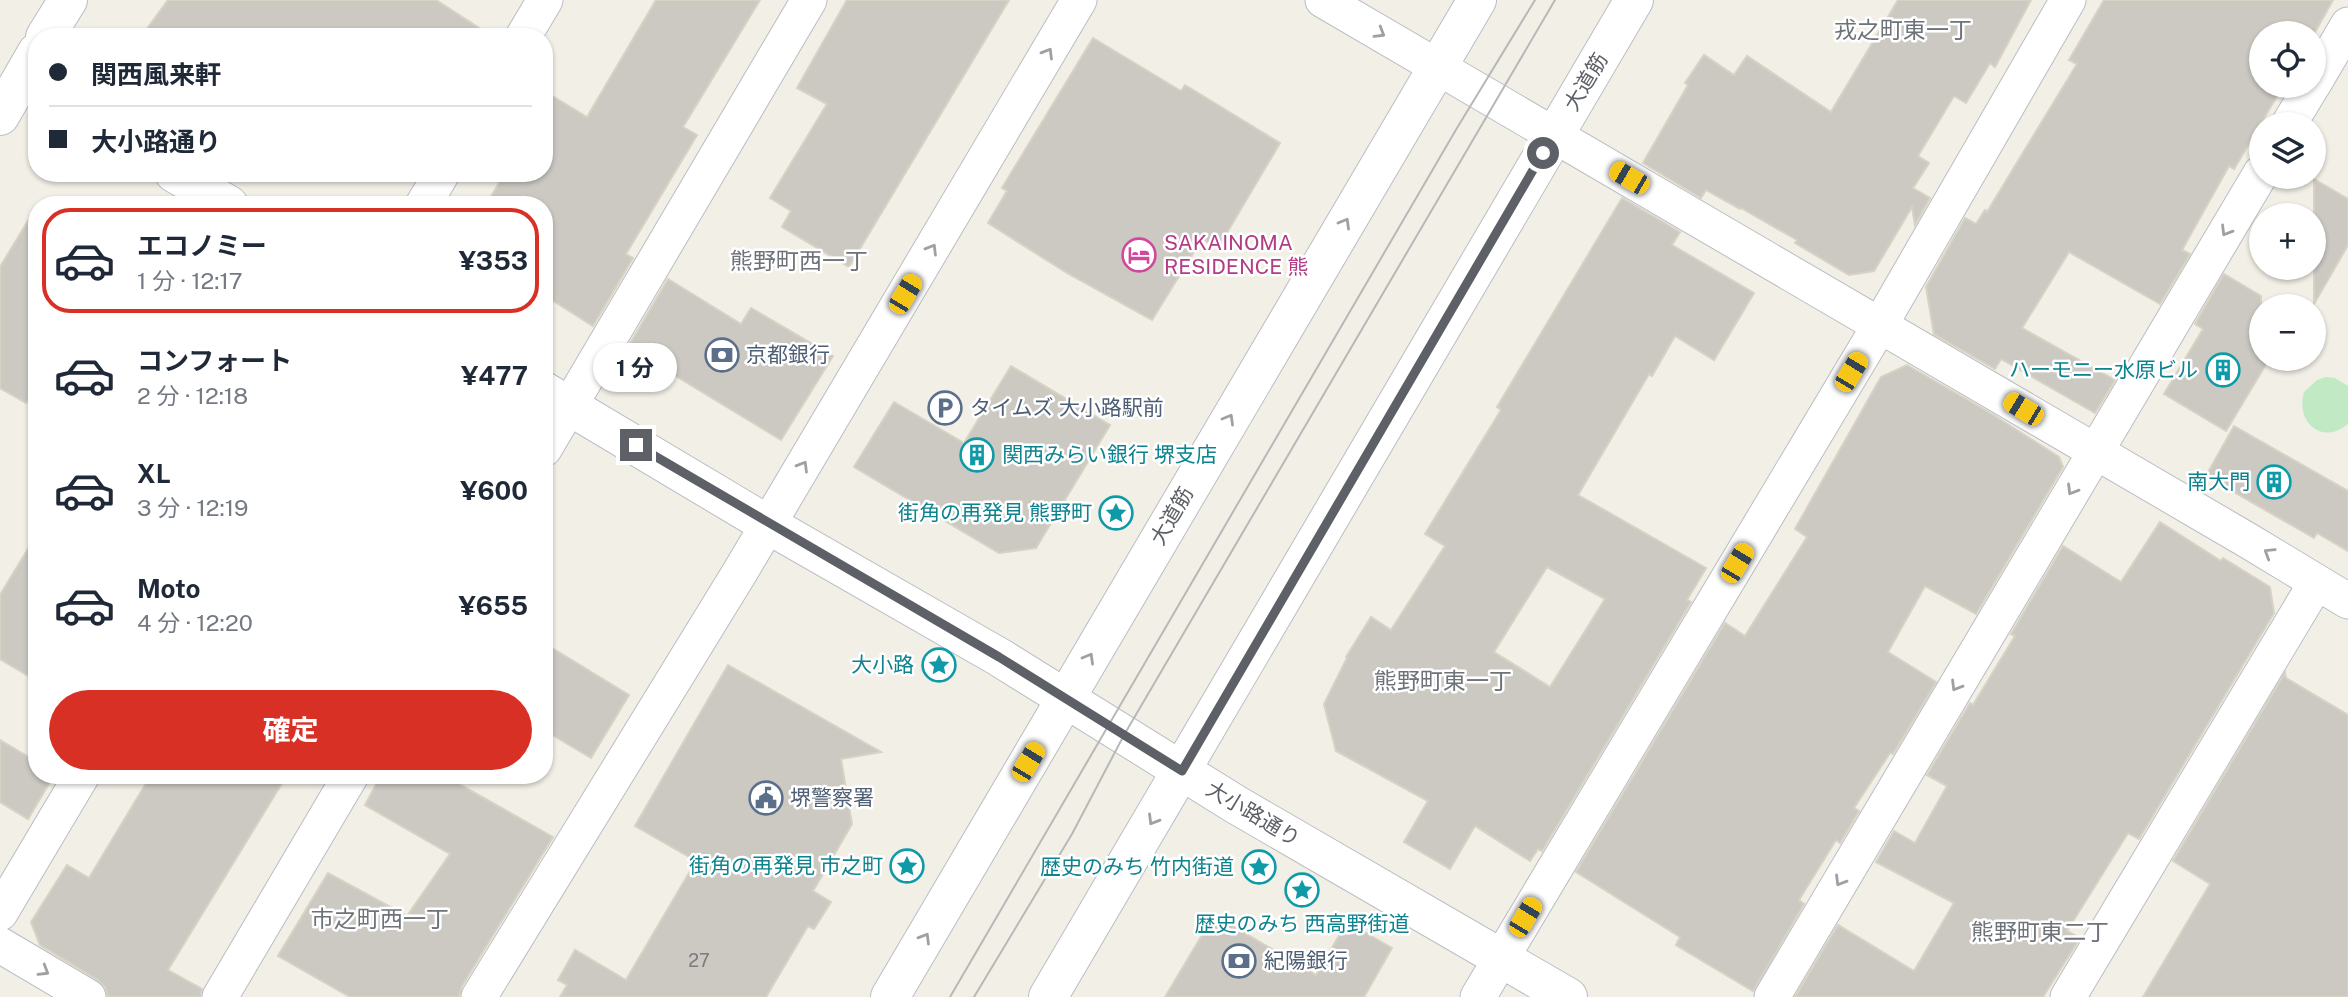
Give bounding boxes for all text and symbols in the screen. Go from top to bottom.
district label: 戎之町東一丁 [1834,16,1972,43]
map controls [2249,21,2326,371]
button: locate [2249,21,2326,98]
one-way arrow [1372,25,1385,38]
one-way arrow [1039,48,1052,61]
street label: 大道筋 [1559,48,1613,115]
text: 関西風来軒 [91,59,221,90]
button: layers [2249,112,2326,189]
text: 大小路通り [91,126,221,157]
route start [1527,137,1559,169]
car [1606,158,1653,198]
button: + [2249,203,2326,280]
one-way arrow [1337,218,1350,230]
one-way arrow [2221,224,2234,237]
icon: car [53,229,116,292]
text: エコノミー [137,230,267,261]
place label: SAKAINOMA RESIDENCE 熊 [1164,230,1308,279]
hotel icon: SAKAINOMA RESIDENCE 熊 [1120,236,1158,274]
one-way arrow [923,244,936,257]
text: ¥353 [459,245,528,276]
district label: 熊野町西一丁 [730,247,868,274]
text: 1 分 · 12:17 [137,267,243,294]
car [886,271,925,317]
button: − [2249,294,2326,371]
bank icon: 京都銀行 [703,336,741,374]
place label: 京都銀行 [746,342,830,367]
icon: car [53,344,116,407]
callout: 1 分 [594,344,678,392]
text: コンフォート [137,345,292,376]
car [1832,349,1871,395]
building icon: ハーモニー水原ビル [2204,351,2242,389]
text: 1 分 [616,354,654,381]
place label: ハーモニー水原ビル [2009,357,2198,382]
text: ¥477 [461,360,528,391]
text: 2 分 · 12:18 [137,382,248,409]
parking icon: タイムズ 大小路駅前 [926,389,964,427]
car [2000,389,2047,429]
place label: タイムズ 大小路駅前 [970,395,1164,420]
one-way arrow [1221,414,1234,427]
route end [620,429,652,461]
building icon: 関西みらい銀行 堺支店 [958,436,996,474]
place label: 関西みらい銀行 堺支店 [1002,442,1217,467]
text: XL [137,458,171,489]
icon: car [53,459,116,522]
one-way arrow [795,460,808,473]
building icon: 南大門 [2255,463,2293,501]
place label: 南大門 [2187,469,2250,494]
text: ¥600 [460,475,528,506]
street label: 大道筋 [1145,482,1198,549]
one-way arrow [2068,482,2081,495]
text: 3 分 · 12:19 [137,494,248,521]
place icon: 街角の再発見 熊野町 [1097,494,1135,532]
place label: 街角の再発見 熊野町 [898,500,1092,525]
car [1718,540,1757,586]
one-way arrow [2263,549,2276,562]
text: Moto [137,573,200,604]
icon: car [53,574,116,637]
text: ¥655 [459,590,528,621]
text: 4 分 · 12:20 [137,609,253,636]
place icon: 大小路 [920,646,958,684]
place label: 大小路 [851,652,914,677]
one-way arrow [1081,652,1094,665]
district label: 熊野町東一丁 [1374,667,1512,694]
one-way arrow [1951,678,1964,691]
button: 確定 [49,690,532,770]
car [1009,739,1048,785]
street label: 大小路通り [1202,776,1305,851]
public building icon: 堺警察署 [747,779,785,817]
place label: 堺警察署 [790,785,874,810]
one-way arrow [1149,812,1162,825]
place icon: 街角の再発見 市之町 [888,847,926,885]
place icon: 歴史のみち 竹内街道 [1240,848,1278,886]
place label: 街角の再発見 市之町 [689,853,883,878]
place label: 歴史のみち 竹内街道 [1040,854,1234,879]
place icon: 歴史のみち 西高野街道 [1283,871,1321,909]
one-way arrow [1835,874,1848,887]
car [1506,894,1545,940]
district label: 市之町西一丁 [311,905,449,932]
place label: 歴史のみち 西高野街道 [1194,911,1410,936]
district label: 熊野町東二丁 [1971,918,2109,945]
one-way arrow [916,933,929,946]
bank icon: 紀陽銀行 [1220,942,1258,980]
place label: 紀陽銀行 [1264,948,1348,973]
house number: 27 [688,950,710,971]
one-way arrow [36,963,49,976]

